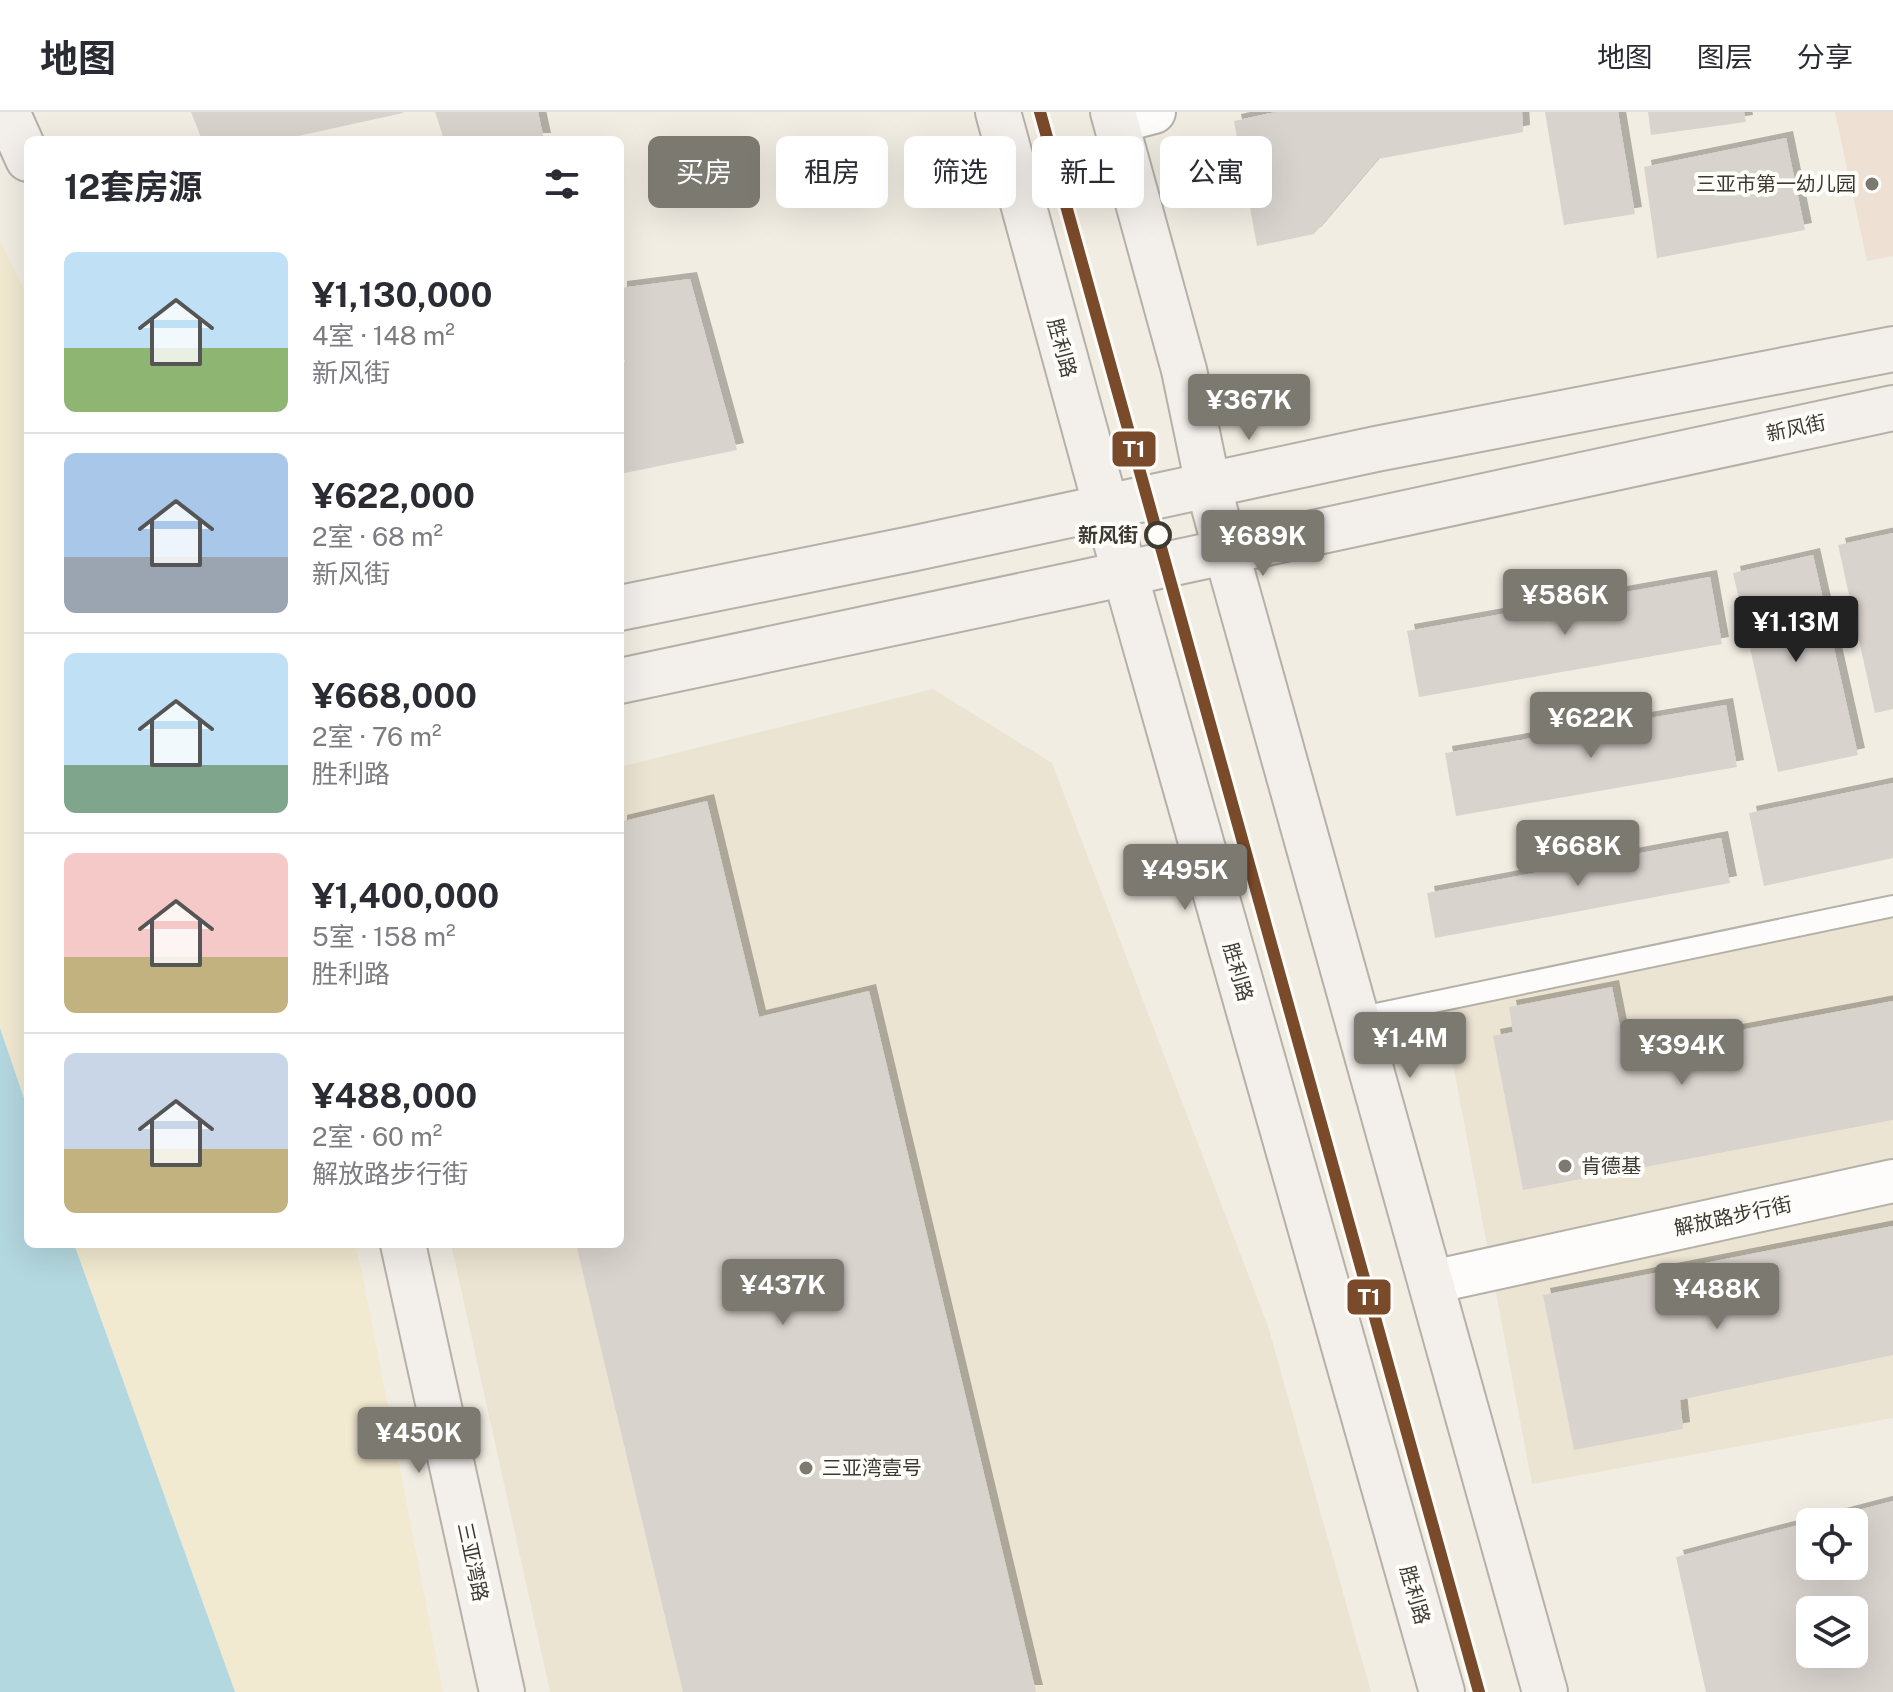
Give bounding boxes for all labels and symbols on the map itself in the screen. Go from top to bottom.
place label: 三亚市第一幼儿园 [1696,172,1856,196]
marker: 三亚市第一幼儿园 [1863,175,1881,193]
street label: 胜利路 [1043,316,1081,380]
pin: ¥367K [1193,374,1305,442]
street label: 新风街 [1764,410,1828,446]
line badge: T1 [1111,430,1157,468]
text: T1 [1123,436,1145,462]
pin: ¥689K [1207,510,1319,578]
marker: 新风街 [1145,522,1171,548]
place label: 新风街 [1078,523,1138,547]
pin: ¥586K [1509,569,1621,637]
pin: ¥1.13M [1731,596,1861,664]
pin: ¥622K [1535,692,1647,760]
pin: ¥668K [1522,820,1634,888]
pin: ¥495K [1129,844,1241,912]
street label: 胜利路 [1218,940,1258,1004]
pin: ¥1.4M [1354,1012,1466,1080]
pin: ¥394K [1626,1019,1738,1087]
place label: 肯德基 [1581,1154,1641,1178]
marker: 肯德基 [1556,1157,1574,1175]
street label: 解放路步行街 [1672,1192,1794,1240]
pin: ¥437K [727,1259,839,1327]
pin: ¥488K [1661,1263,1773,1331]
line badge: T1 [1346,1278,1392,1316]
text: T1 [1358,1284,1380,1310]
pin: ¥450K [363,1407,475,1475]
place label: 三亚湾壹号 [822,1456,922,1480]
marker: 三亚湾壹号 [797,1459,815,1477]
street label: 三亚湾路 [453,1520,493,1604]
street label: 胜利路 [1395,1563,1435,1627]

